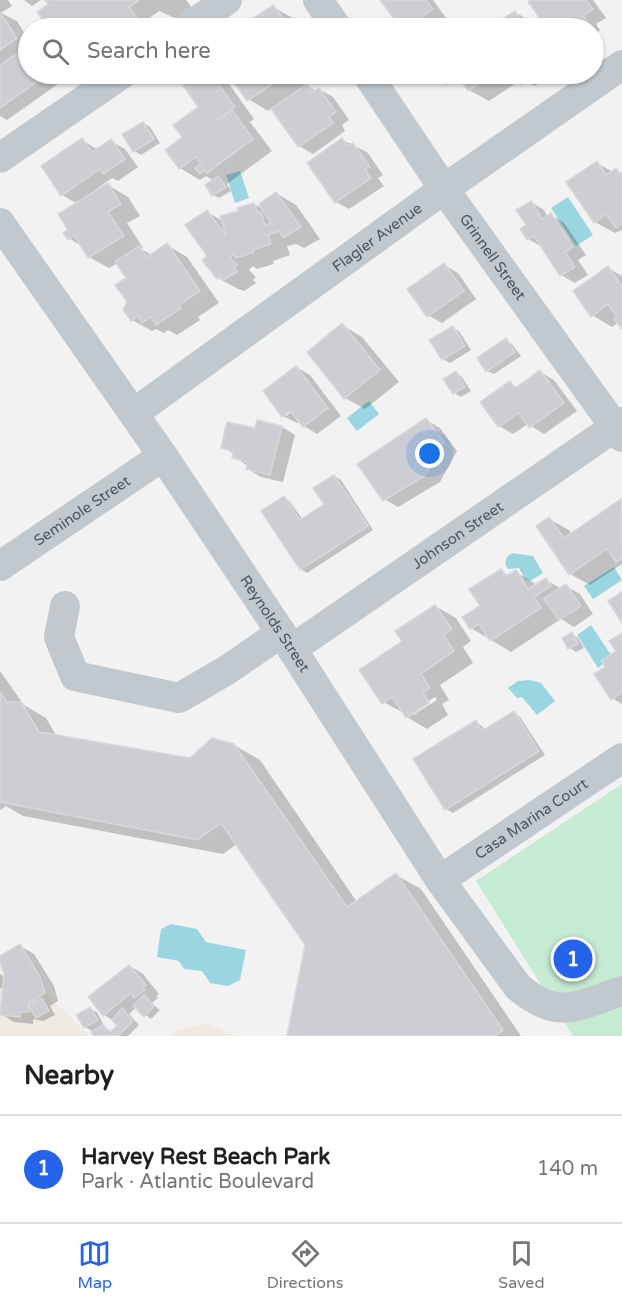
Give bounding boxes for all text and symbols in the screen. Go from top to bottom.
search box [18,18,604,84]
icon: search [39,35,72,68]
text: Search here [87,38,211,64]
street label: Flagler Avenue [329,199,426,276]
street label: Grinnell Street [456,210,530,304]
your location [415,439,444,468]
street label: Seminole Street [30,472,134,550]
street label: Johnson Street [409,497,507,573]
street label: Reynolds Street [236,572,314,676]
street label: Casa Marina Court [471,774,592,863]
pin: 1 [554,936,592,982]
text: Nearby [24,1060,114,1091]
text: Harvey Rest Beach Park [81,1144,330,1170]
text: 1 [37,1157,50,1181]
text: 140 m [537,1157,598,1181]
text: Park · Atlantic Boulevard [81,1170,314,1194]
tab: Map [77,1237,112,1293]
tab: Directions [267,1237,343,1293]
tab: Saved [498,1237,545,1293]

